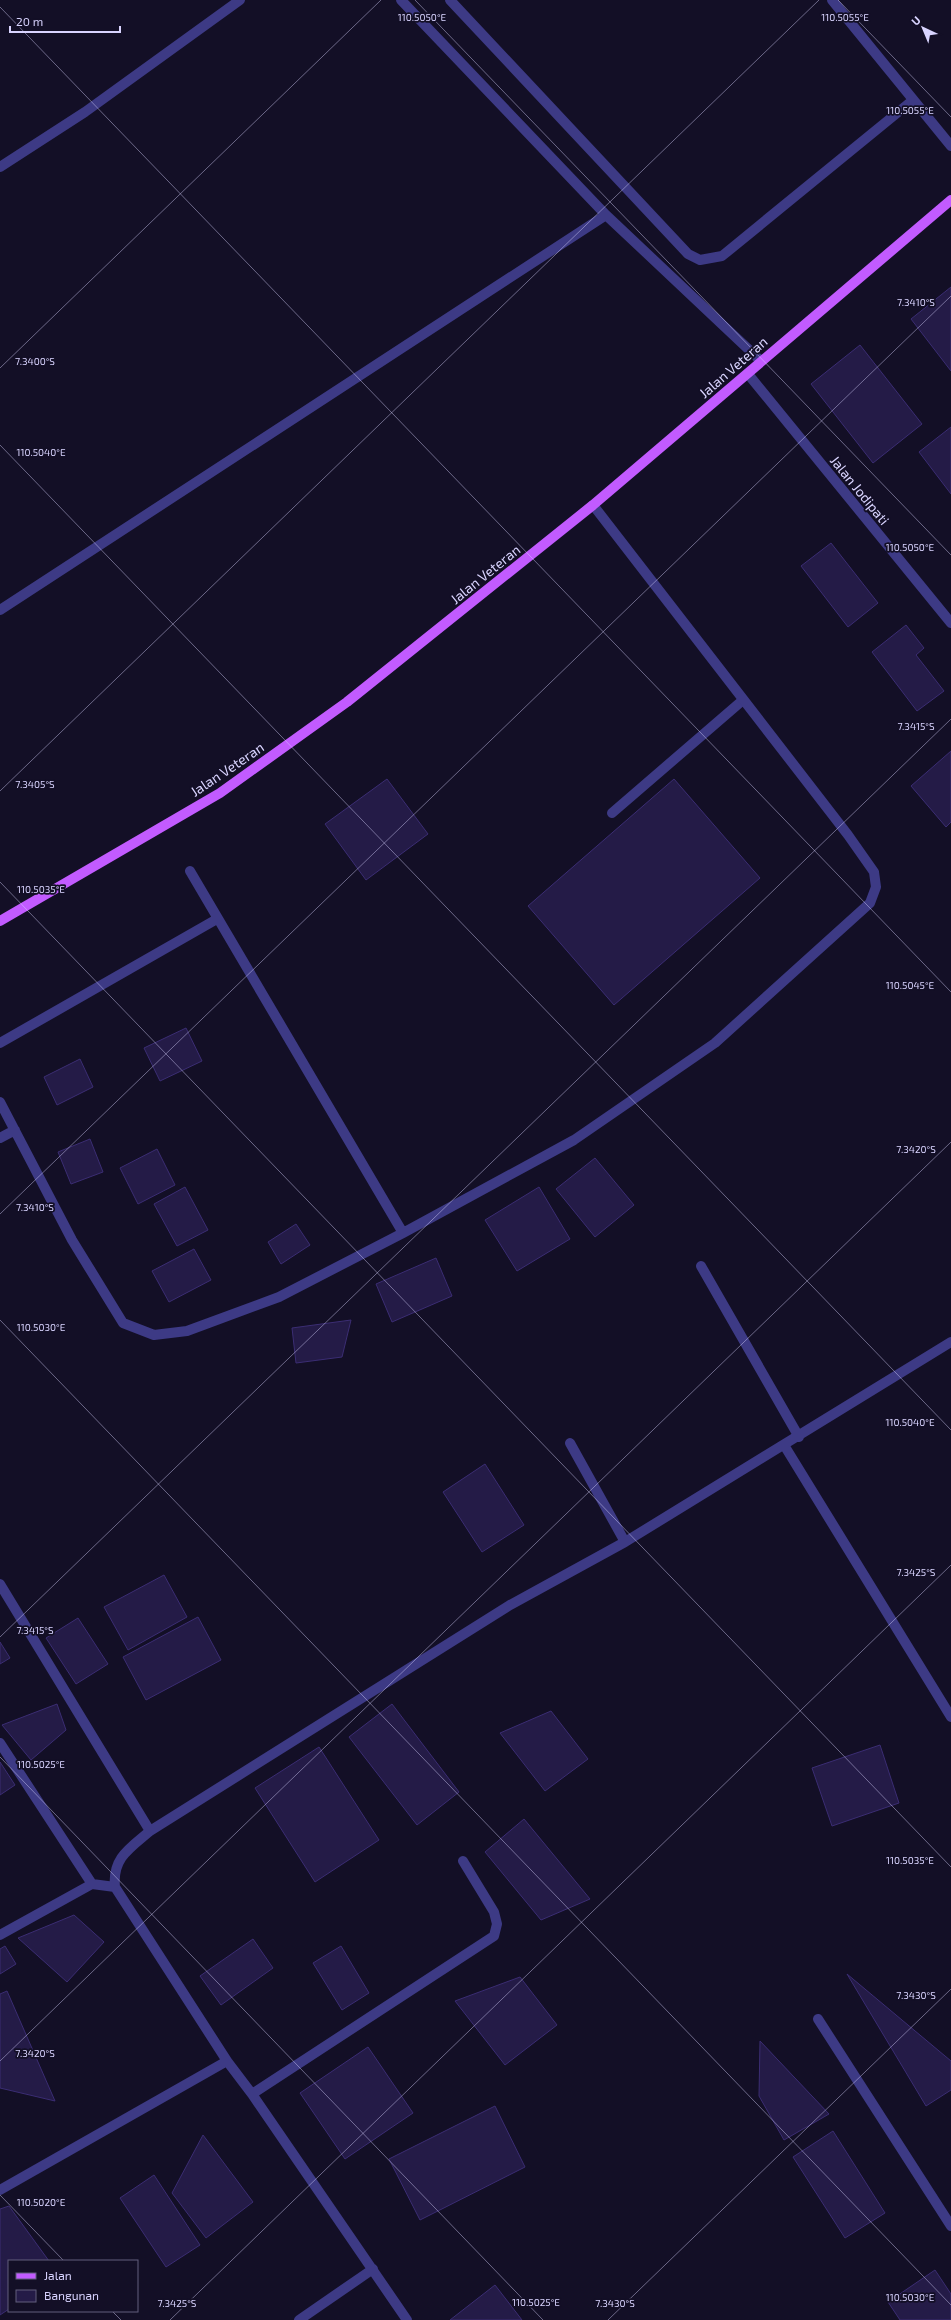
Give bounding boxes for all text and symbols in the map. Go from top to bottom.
scale bar [10,8,120,34]
north arrow [903,8,943,48]
text: 110.5050°E [398,11,447,23]
text: 110.5055°E [821,11,869,23]
text: U [908,13,923,28]
text: 20 m [16,14,43,28]
text: 110.5055°E [886,104,934,116]
text: 7.3410°S [897,296,935,308]
street label: Jalan Veteran [695,333,771,401]
text: 7.3400°S [15,355,55,367]
text: 110.5040°E [16,446,66,458]
street label: Jalan Jodipati [827,452,893,528]
street label: Jalan Veteran [447,541,523,607]
text: 110.5050°E [886,541,935,553]
text: 7.3415°S [897,720,935,732]
street label: Jalan Veteran [187,738,267,800]
text: 7.3405°S [15,778,55,790]
text: 110.5035°E [17,883,65,895]
text: 110.5045°E [886,979,935,991]
text: 7.3420°S [896,1143,936,1155]
text: 7.3410°S [16,1201,54,1213]
text: 110.5030°E [17,1321,66,1333]
text: 110.5040°E [885,1416,935,1428]
text: 7.3425°S [897,1566,936,1578]
text: 7.3415°S [16,1624,54,1636]
text: 110.5025°E [17,1758,65,1770]
text: 110.5035°E [886,1854,934,1866]
text: 7.3430°S [896,1989,936,2001]
text: 7.3420°S [15,2047,55,2059]
text: 110.5020°E [17,2196,66,2208]
legend [8,2260,138,2312]
text: Jalan [44,2268,72,2282]
text: Bangunan [44,2288,99,2302]
text: 110.5030°E [886,2291,935,2303]
text: 110.5025°E [512,2296,560,2308]
text: 7.3425°S [158,2297,197,2309]
text: 7.3430°S [595,2297,635,2309]

